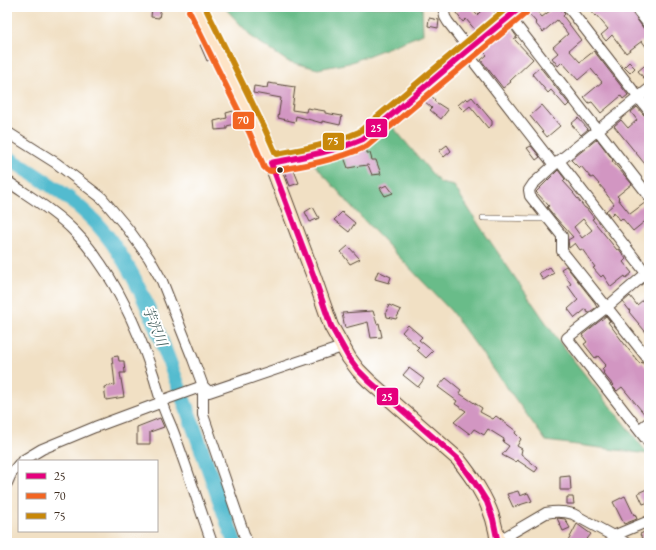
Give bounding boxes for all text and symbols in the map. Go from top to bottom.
line badge: 70 [232,111,255,130]
text: 70 [237,113,249,127]
line badge: 25 [365,118,388,138]
text: 25 [370,121,382,135]
line badge: 75 [322,132,345,151]
text: 75 [327,134,339,148]
unlabelled marker [275,165,285,175]
water label: 芋沢川 [139,303,172,351]
line badge: 25 [376,387,399,406]
text: 25 [381,390,393,404]
legend [18,460,158,532]
text: 25 [54,468,66,484]
text: 70 [54,488,66,504]
text: 75 [54,508,66,524]

